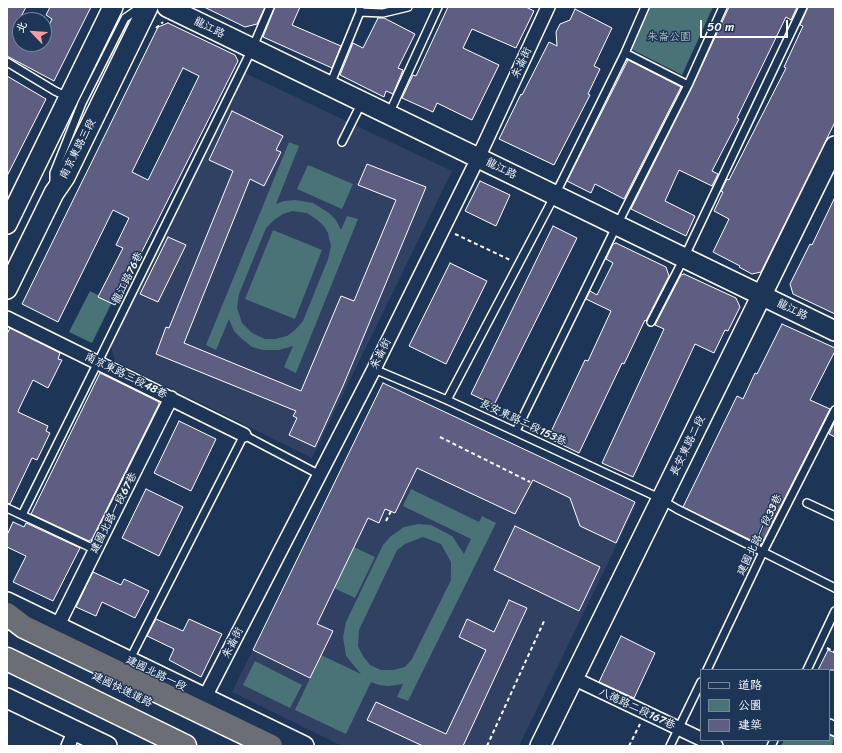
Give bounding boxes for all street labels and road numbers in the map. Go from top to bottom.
street label: 龍江路 [191,15,227,41]
street label: 朱崙街 [509,45,535,81]
street label: 南京東路三段 [57,117,99,181]
street label: 龍江路 [483,156,519,182]
street label: 龍江路76巷 [110,250,146,306]
street label: 龍江路 [774,297,810,323]
street label: 朱崙街 [368,336,394,372]
street label: 南京東路三段48巷 [82,350,170,402]
street label: 長安東路二段153巷 [477,397,569,449]
street label: 長安東路二段 [668,413,708,479]
street label: 建國北路一段67巷 [88,470,140,556]
street label: 建國北路一段33巷 [735,492,785,578]
street label: 朱崙街 [220,625,246,661]
street label: 建國北路一段 [123,654,189,694]
street label: 建國快速道路 [89,670,155,710]
street label: 八德路二段167巷 [596,685,678,733]

